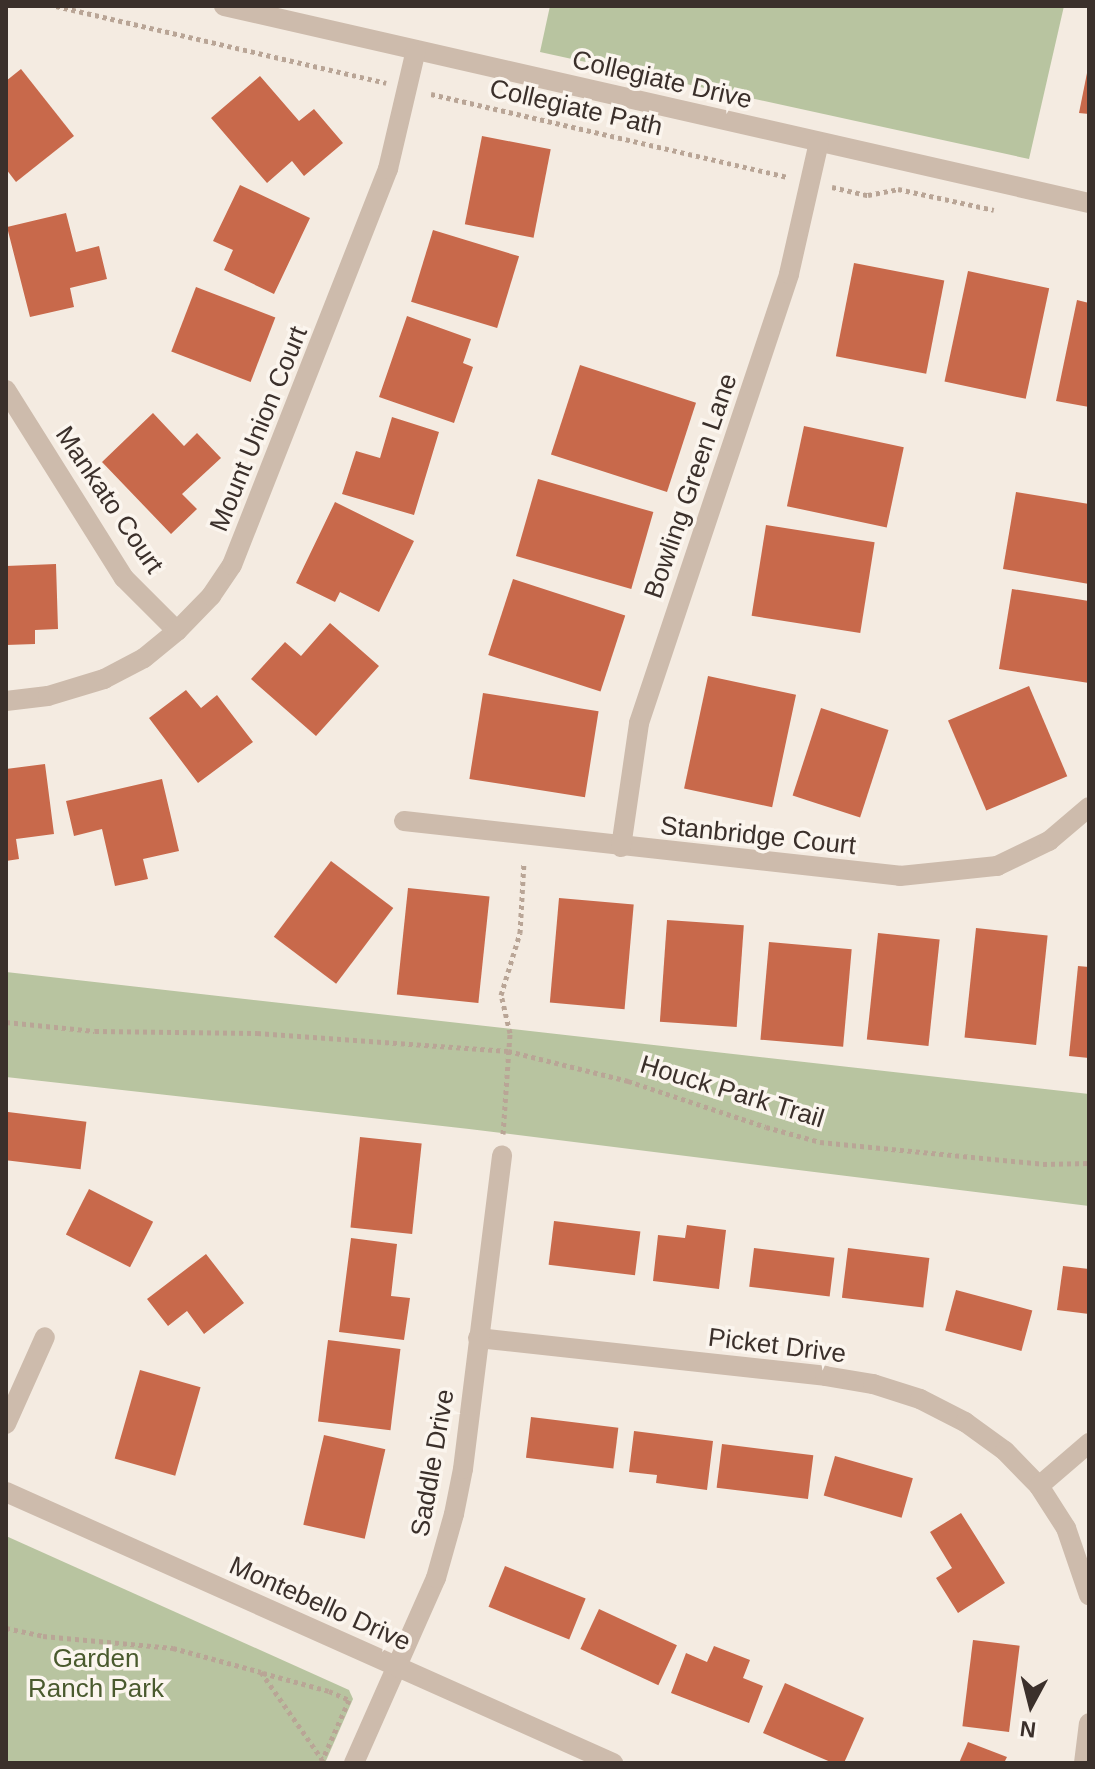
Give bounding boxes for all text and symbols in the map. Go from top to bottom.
street label: Collegiate Drive [569,44,755,116]
street label: Collegiate Path [487,73,665,143]
street label: Mount Union Court [204,322,314,536]
street label: Bowling Green Lane [638,370,744,602]
street label: Mankato Court [48,421,170,579]
street label: Stanbridge Court [659,810,857,862]
street label: Houck Park Trail [636,1049,828,1135]
street label: Picket Drive [706,1322,848,1370]
street label: Saddle Drive [405,1387,461,1539]
street label: Montebello Drive [225,1550,415,1658]
park label: Garden Ranch Park [28,1643,164,1704]
north arrow [991,1665,1071,1745]
text: N [1019,1716,1037,1743]

